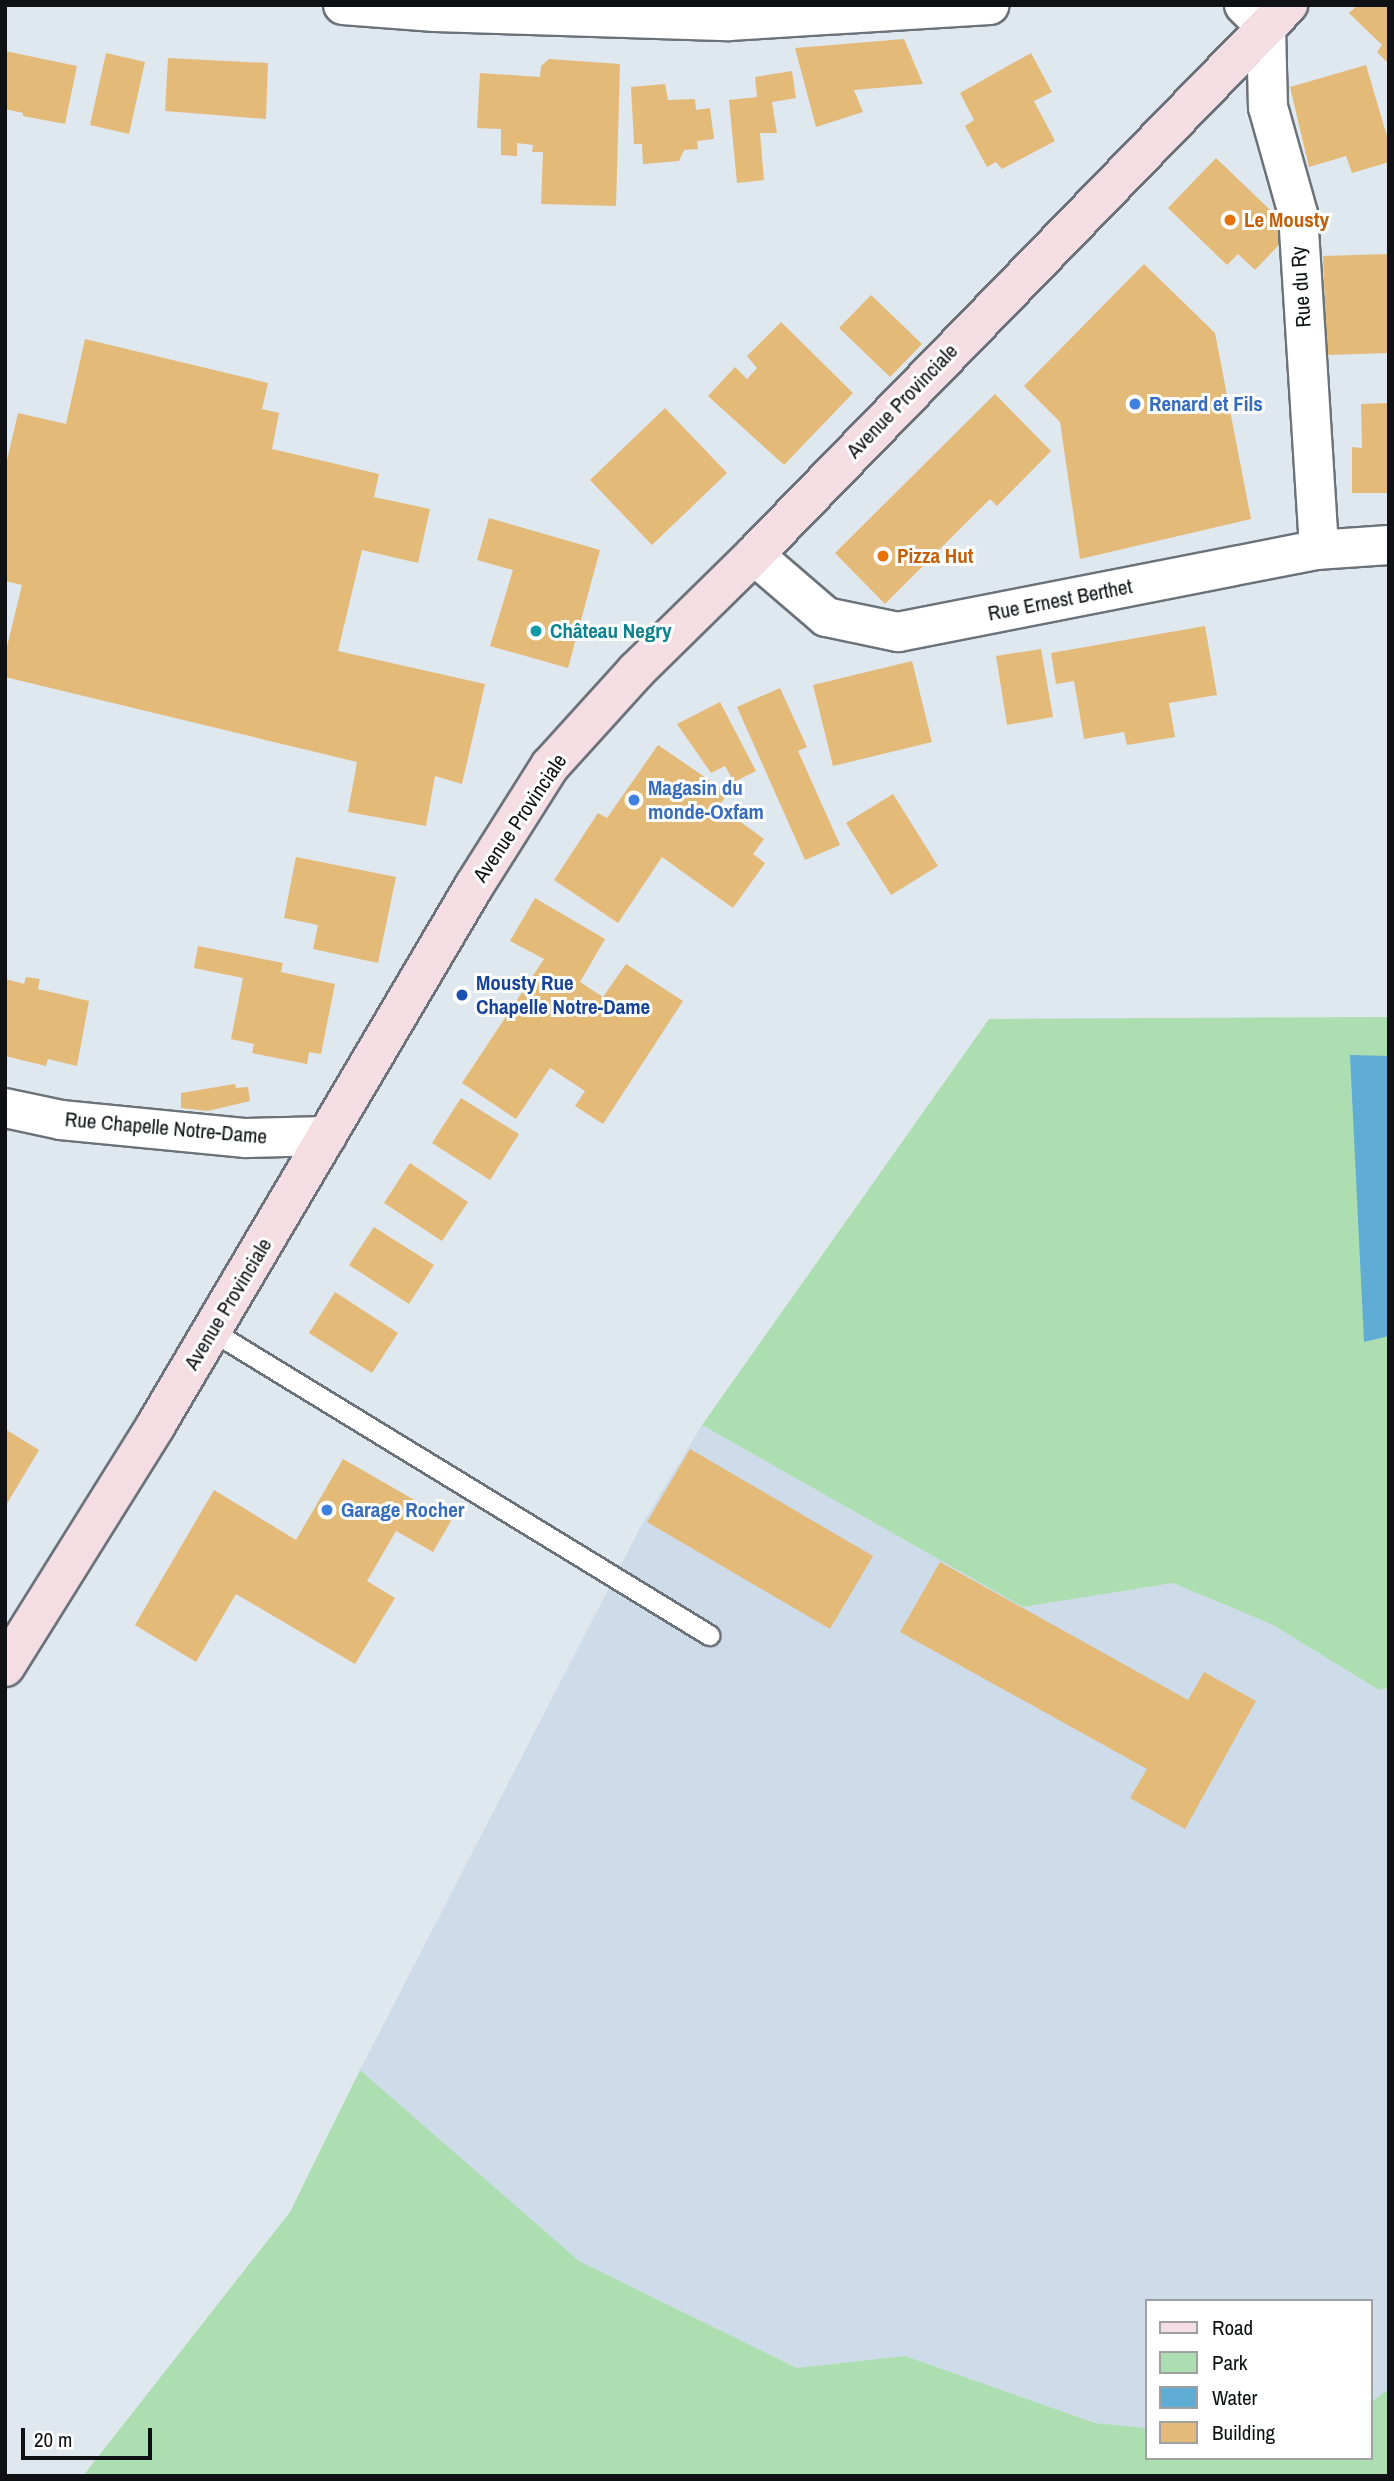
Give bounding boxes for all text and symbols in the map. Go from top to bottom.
place label: Le Mousty [1244,207,1329,233]
marker: Le Mousty [1222,212,1238,228]
street label: Rue du Ry [1286,246,1316,328]
street label: Avenue Provinciale [841,339,963,463]
place label: Renard et Fils [1149,391,1263,417]
marker: Renard et Fils [1127,396,1143,412]
place label: Pizza Hut [897,543,974,569]
marker: Pizza Hut [875,548,891,564]
street label: Rue Ernest Berthet [986,574,1134,626]
place label: Château Negry [550,618,672,644]
marker: Château Negry [528,623,544,639]
street label: Avenue Provinciale [468,749,572,887]
place label: Magasin du monde-Oxfam [648,775,764,825]
marker: Magasin du monde-Oxfam [626,792,642,808]
place label: Mousty Rue Chapelle Notre-Dame [476,970,650,1020]
marker: Mousty Rue Chapelle Notre-Dame [454,987,470,1003]
street label: Rue Chapelle Notre-Dame [64,1107,268,1149]
street label: Avenue Provinciale [179,1234,277,1374]
place label: Garage Rocher [341,1497,464,1523]
marker: Garage Rocher [319,1502,335,1518]
legend [1146,2299,1373,2460]
text: Road [1212,2313,1253,2342]
text: Park [1212,2348,1247,2377]
text: Water [1212,2383,1257,2412]
scale bar [24,2414,156,2458]
text: Building [1212,2418,1275,2447]
text: 20 m [34,2425,72,2454]

